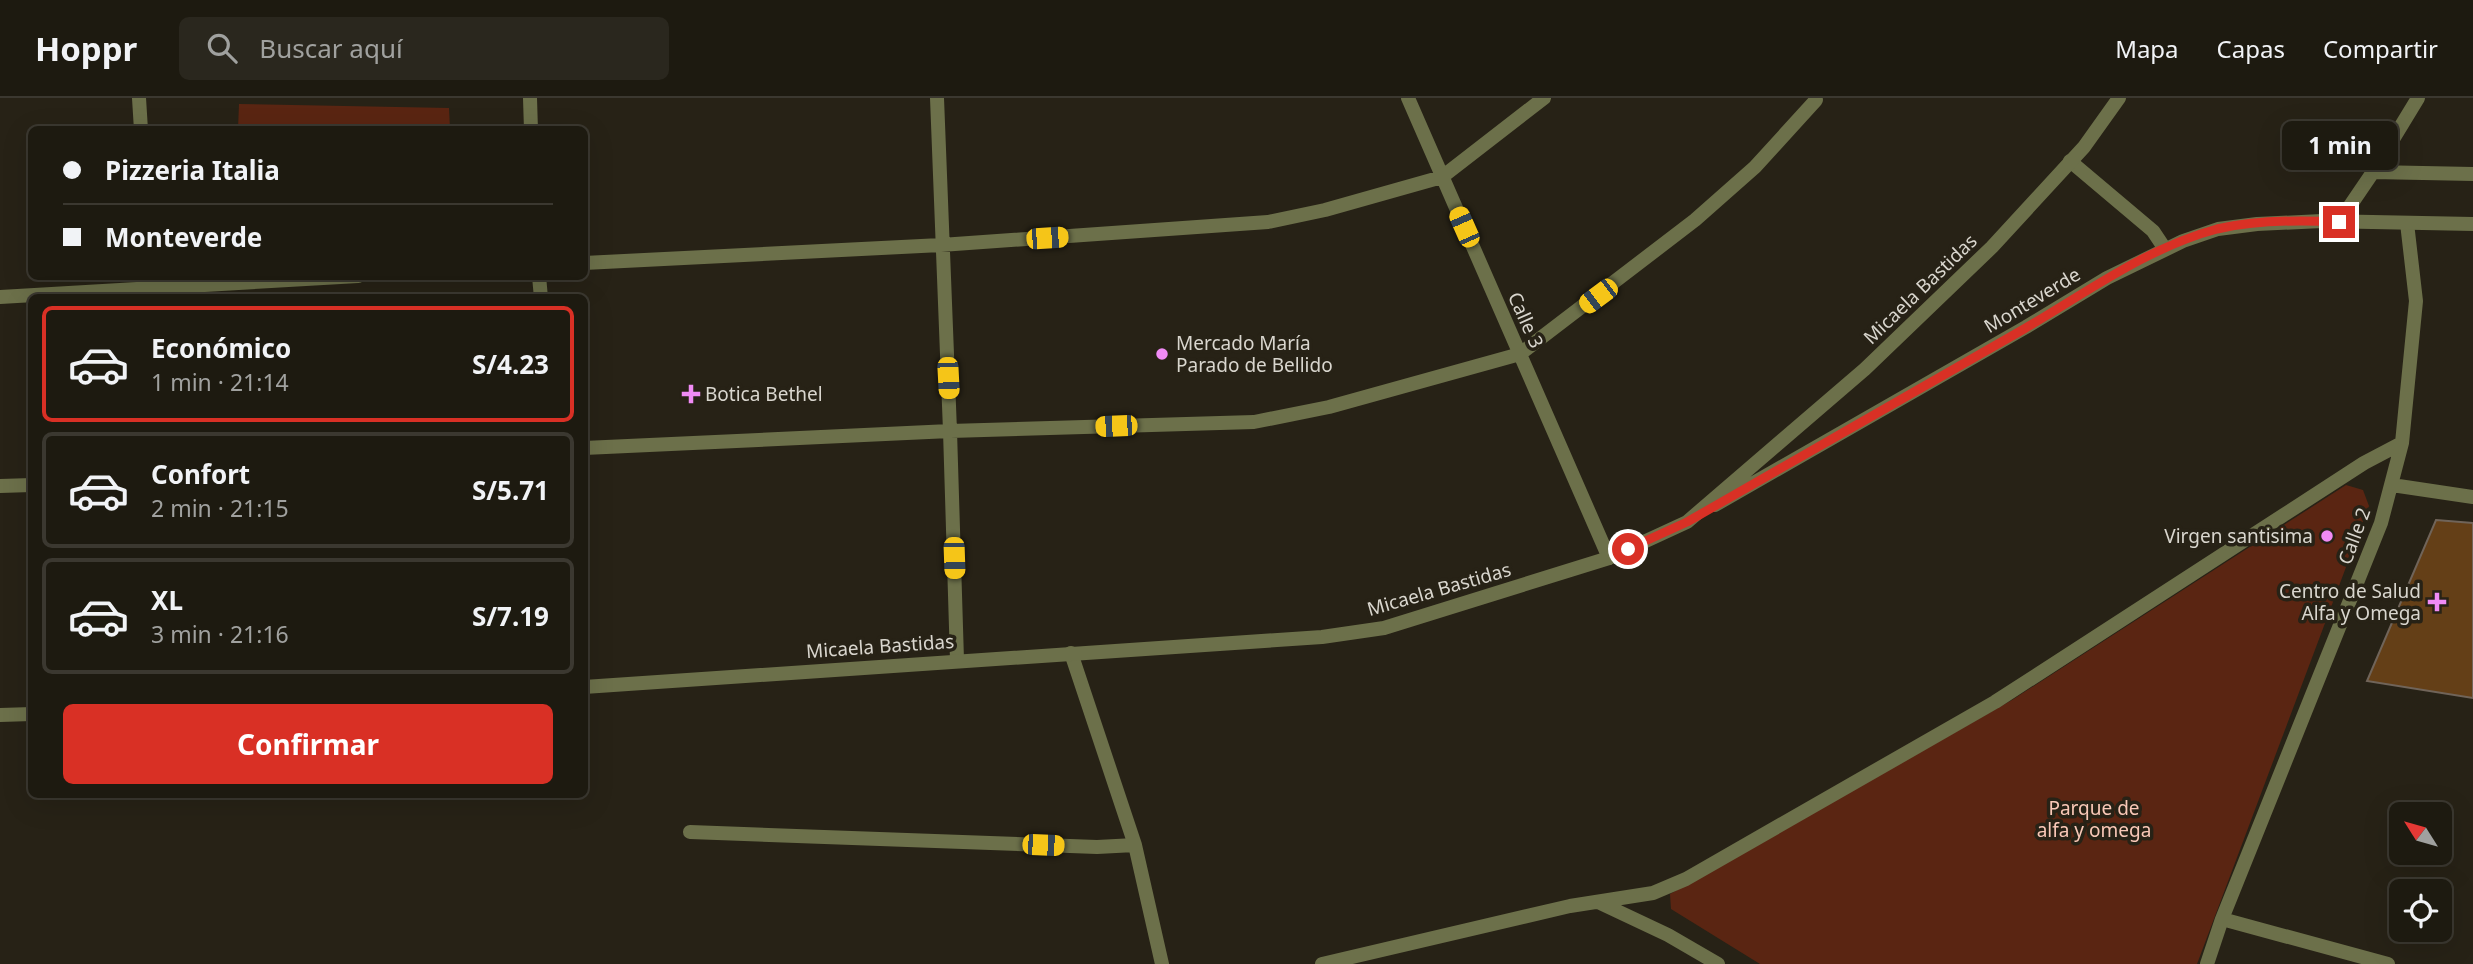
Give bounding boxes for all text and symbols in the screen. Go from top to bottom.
search box [179,17,669,80]
text: Hoppr [35,26,137,71]
icon: search [203,29,241,67]
text: Buscar aquí [259,30,403,66]
text: Mapa [2115,32,2179,65]
text: Capas [2217,32,2285,65]
text: Compartir [2323,32,2438,65]
callout: 1 min [2281,121,2397,170]
text: 1 min [2308,129,2372,161]
text: Pizzeria Italia [105,152,280,188]
car [1446,204,1483,250]
route end [2323,206,2355,238]
text: Monteverde [105,219,262,255]
car [1026,226,1069,250]
street label: Micaela Bastidas [1858,228,1982,350]
street label: Monteverde [1979,261,2085,339]
car [1575,275,1622,317]
street label: Calle 3 [1502,288,1550,352]
text: Económico [151,330,291,366]
place label: Mercado María Parado de Bellido [1176,330,1333,378]
icon: car [67,333,130,396]
text: S/4.23 [472,346,549,382]
marker: Mercado María Parado de Bellido [1154,346,1170,362]
car [937,356,960,400]
text: 1 min · 21:14 [151,366,289,398]
place label: Botica Bethel [705,381,823,407]
marker: Botica Bethel [683,386,699,402]
car [1095,415,1138,437]
text: Confort [151,456,250,492]
icon: car [67,459,130,522]
text: S/5.71 [472,472,549,508]
text: 2 min · 21:15 [151,492,289,524]
street label: Calle 2 [2332,504,2376,568]
place label: Virgen santisima [2164,523,2313,549]
marker: Virgen santisima [2319,528,2335,544]
route start [1612,533,1644,565]
car [943,537,966,579]
street label: Micaela Bastidas [1364,556,1514,622]
place label: Centro de Salud Alfa y Omega [2279,578,2421,626]
text: XL [151,582,183,618]
icon: car [67,585,130,648]
marker: Centro de Salud Alfa y Omega [2427,592,2447,612]
text: S/7.19 [472,598,549,634]
text: 3 min · 21:16 [151,618,289,650]
street label: Micaela Bastidas [805,628,955,664]
button: Confirmar [63,704,553,784]
park label: Parque de alfa y omega [2037,795,2151,843]
north arrow [2389,802,2452,864]
map controls [2389,802,2452,942]
car [1022,834,1065,856]
button: locate [2389,879,2452,942]

